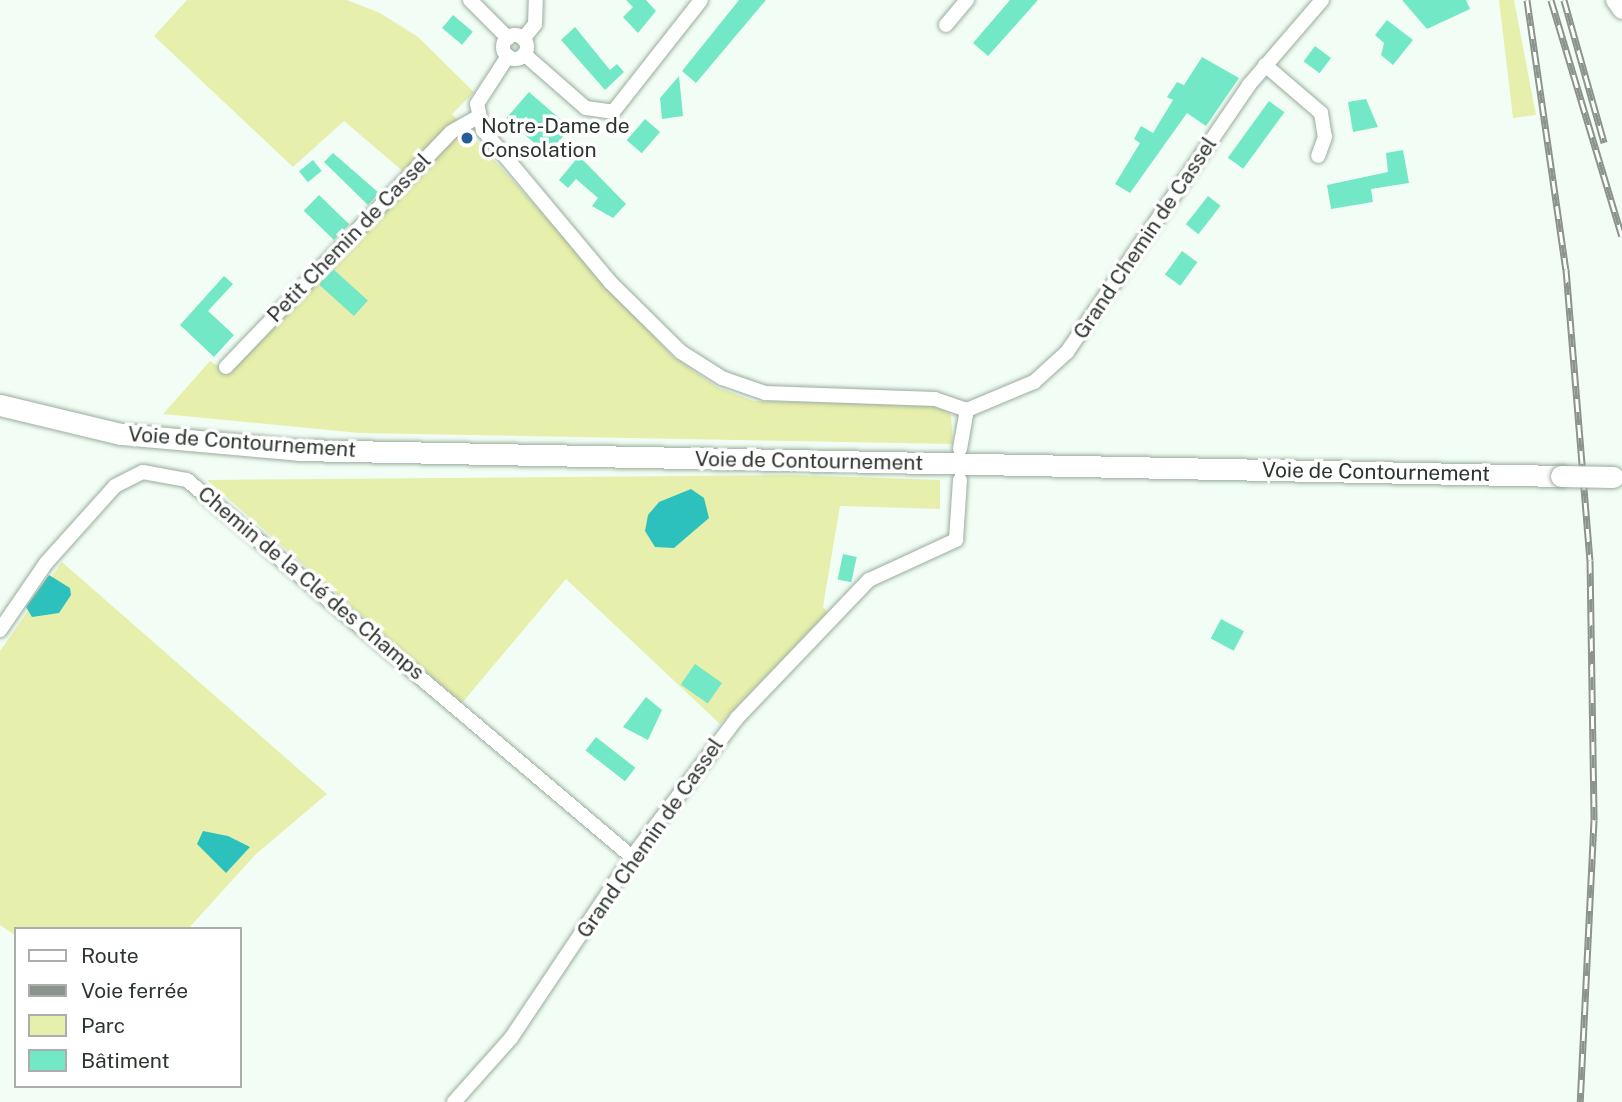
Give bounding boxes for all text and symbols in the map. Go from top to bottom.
place label: Notre-Dame de Consolation [481,113,630,163]
marker: Notre-Dame de Consolation [459,130,475,146]
street label: Grand Chemin de Cassel [1068,132,1222,344]
street label: Petit Chemin de Cassel [262,148,436,328]
street label: Voie de Contournement [127,421,357,463]
street label: Voie de Contournement [694,446,924,476]
street label: Voie de Contournement [1261,457,1491,487]
street label: Chemin de la Clé des Champs [192,481,430,685]
street label: Grand Chemin de Cassel [571,733,729,943]
legend [14,927,242,1088]
text: Route [81,943,139,968]
text: Voie ferrée [81,978,188,1003]
text: Parc [81,1013,125,1038]
text: Bâtiment [81,1048,170,1073]

